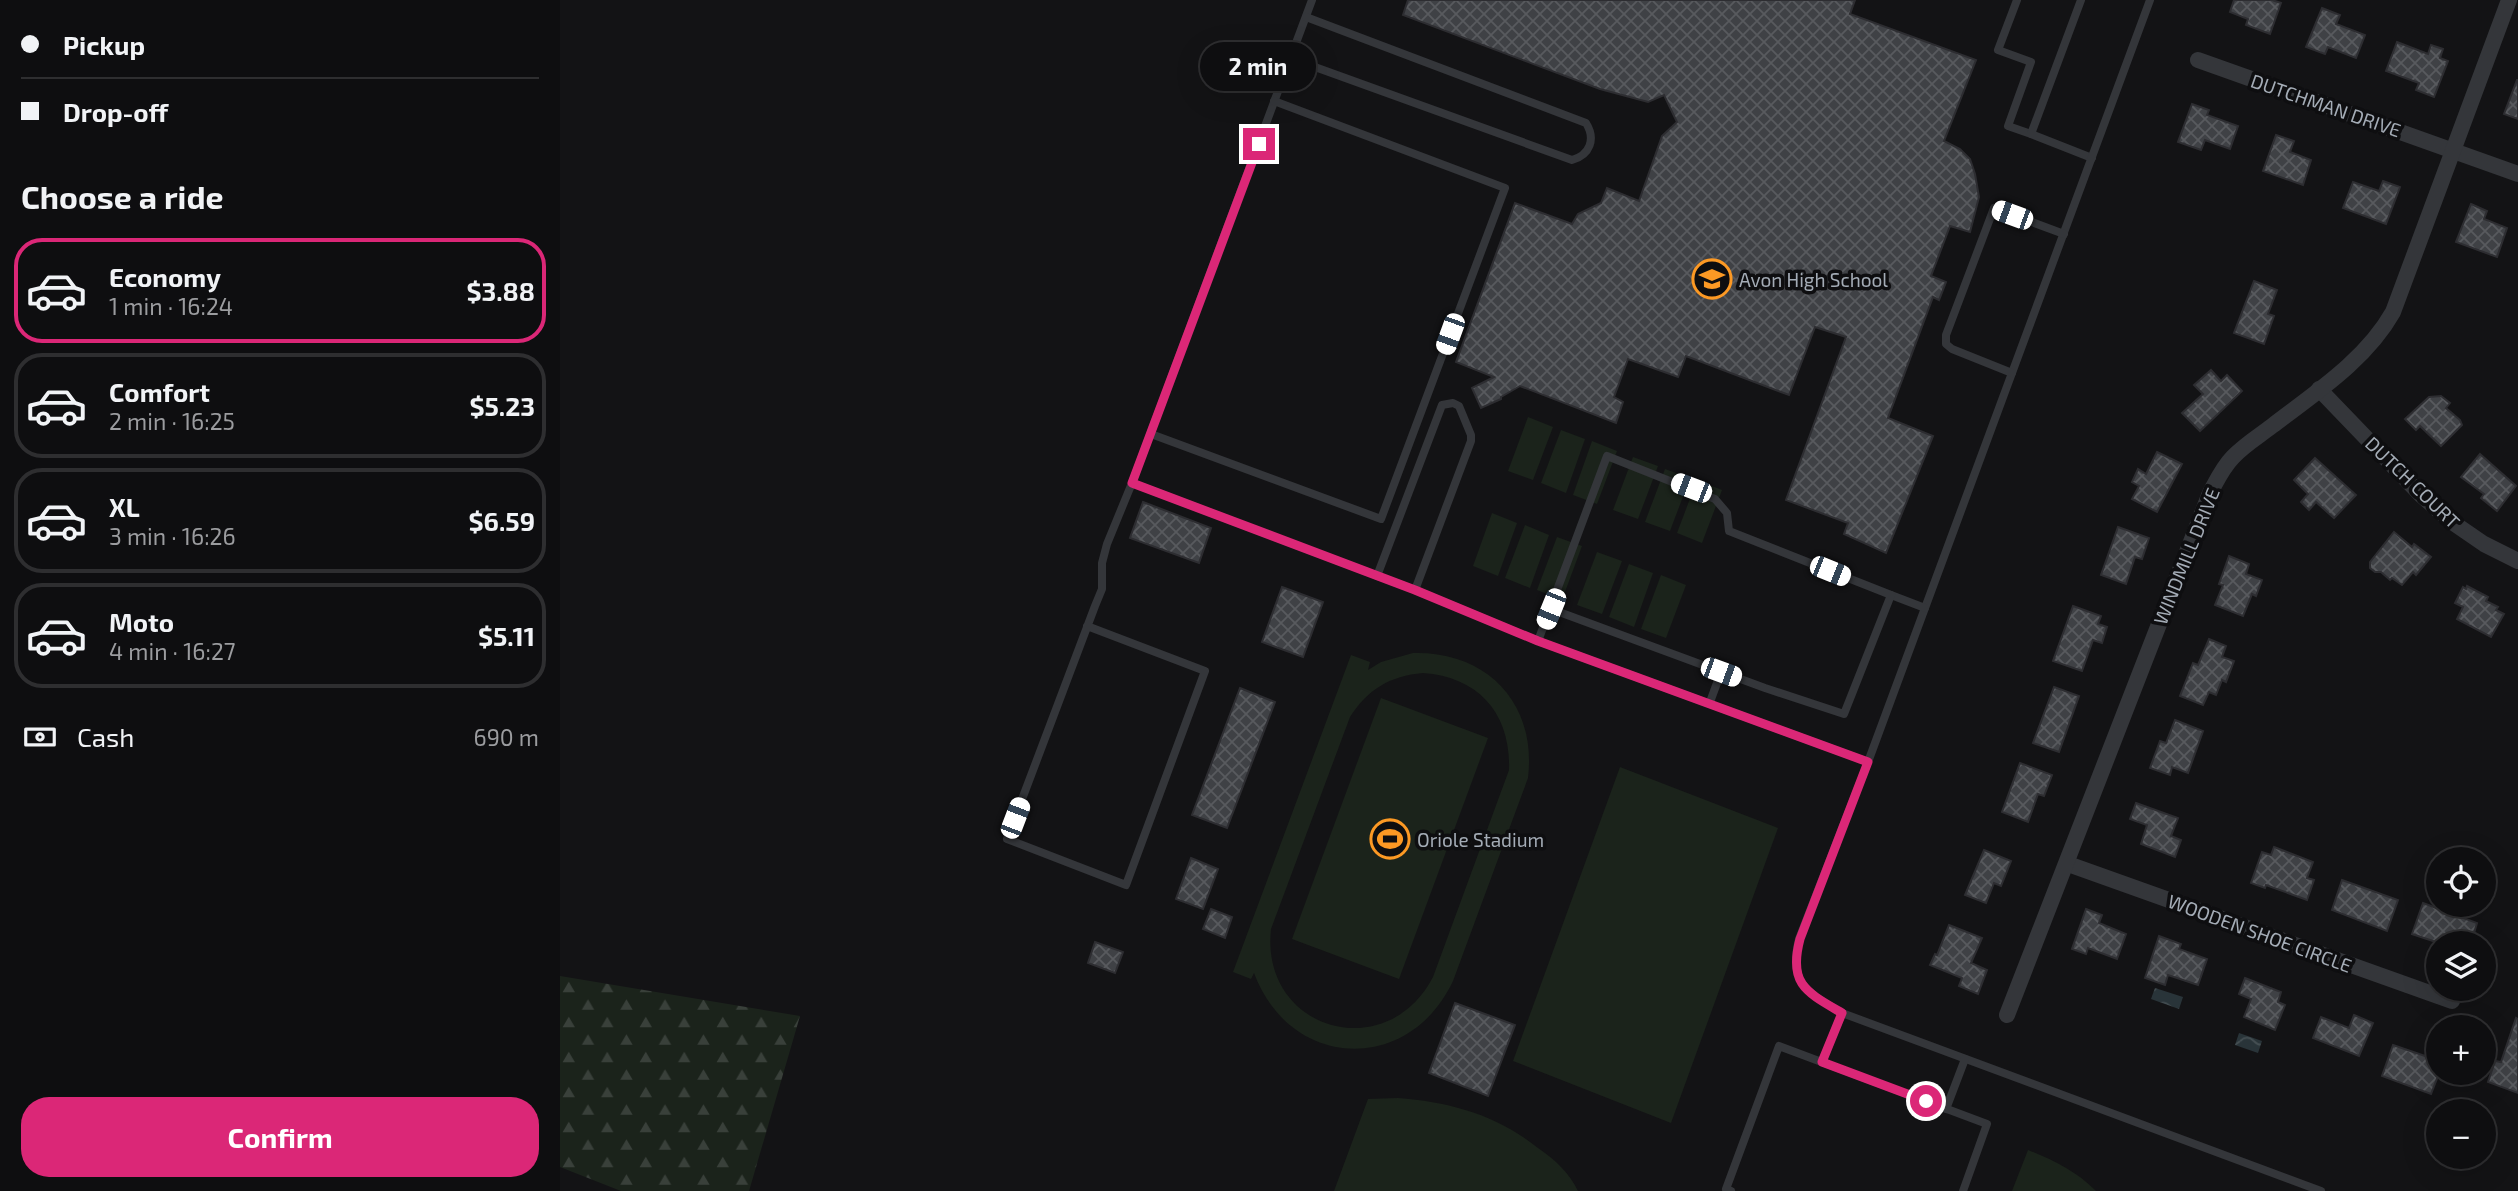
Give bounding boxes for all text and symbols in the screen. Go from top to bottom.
text: Pickup [63,29,145,60]
callout: 2 min [1201,43,1317,92]
text: 2 min [1229,52,1287,80]
street label: DUTCHMAN DRIVE [2248,69,2404,141]
text: Drop-off [63,96,168,127]
route end [1243,128,1275,160]
text: Choose a ride [21,177,224,215]
car [1989,198,2036,232]
school or university icon: Avon High School [1691,258,1733,300]
icon: car [25,259,88,322]
text: Economy [109,261,221,292]
place label: Avon High School [1739,268,1888,291]
text: $3.88 [466,275,535,306]
text: 1 min · 16:24 [109,292,233,320]
car [1433,311,1468,357]
icon: car [25,374,88,437]
text: Comfort [109,376,210,407]
text: $5.23 [469,390,535,421]
text: 2 min · 16:25 [109,407,235,435]
street label: DUTCH COURT [2361,431,2465,533]
car [1668,471,1715,505]
street label: WINDMILL DRIVE [2148,484,2224,628]
icon: car [25,489,88,552]
text: XL [109,491,140,522]
text: $6.59 [469,505,535,536]
text: 3 min · 16:26 [109,522,236,550]
car [1807,553,1854,589]
car [1534,586,1569,632]
icon: car [25,604,88,667]
text: Moto [109,606,174,637]
text: $5.11 [478,620,535,651]
text: 4 min · 16:27 [109,637,236,665]
car [1698,655,1745,689]
icon: cash [21,718,59,756]
text: Cash [77,721,134,752]
text: 690 m [474,723,539,751]
car [998,795,1033,841]
sports icon: Oriole Stadium [1369,818,1411,860]
place label: Oriole Stadium [1417,828,1544,851]
map controls [2426,847,2496,1169]
button: locate [2426,847,2496,917]
street label: WOODEN SHOE CIRCLE [2165,889,2355,977]
button: layers [2426,931,2496,1001]
button: + [2426,1015,2496,1085]
route start [1910,1085,1942,1117]
button: Confirm [21,1097,539,1177]
button: − [2426,1099,2496,1169]

